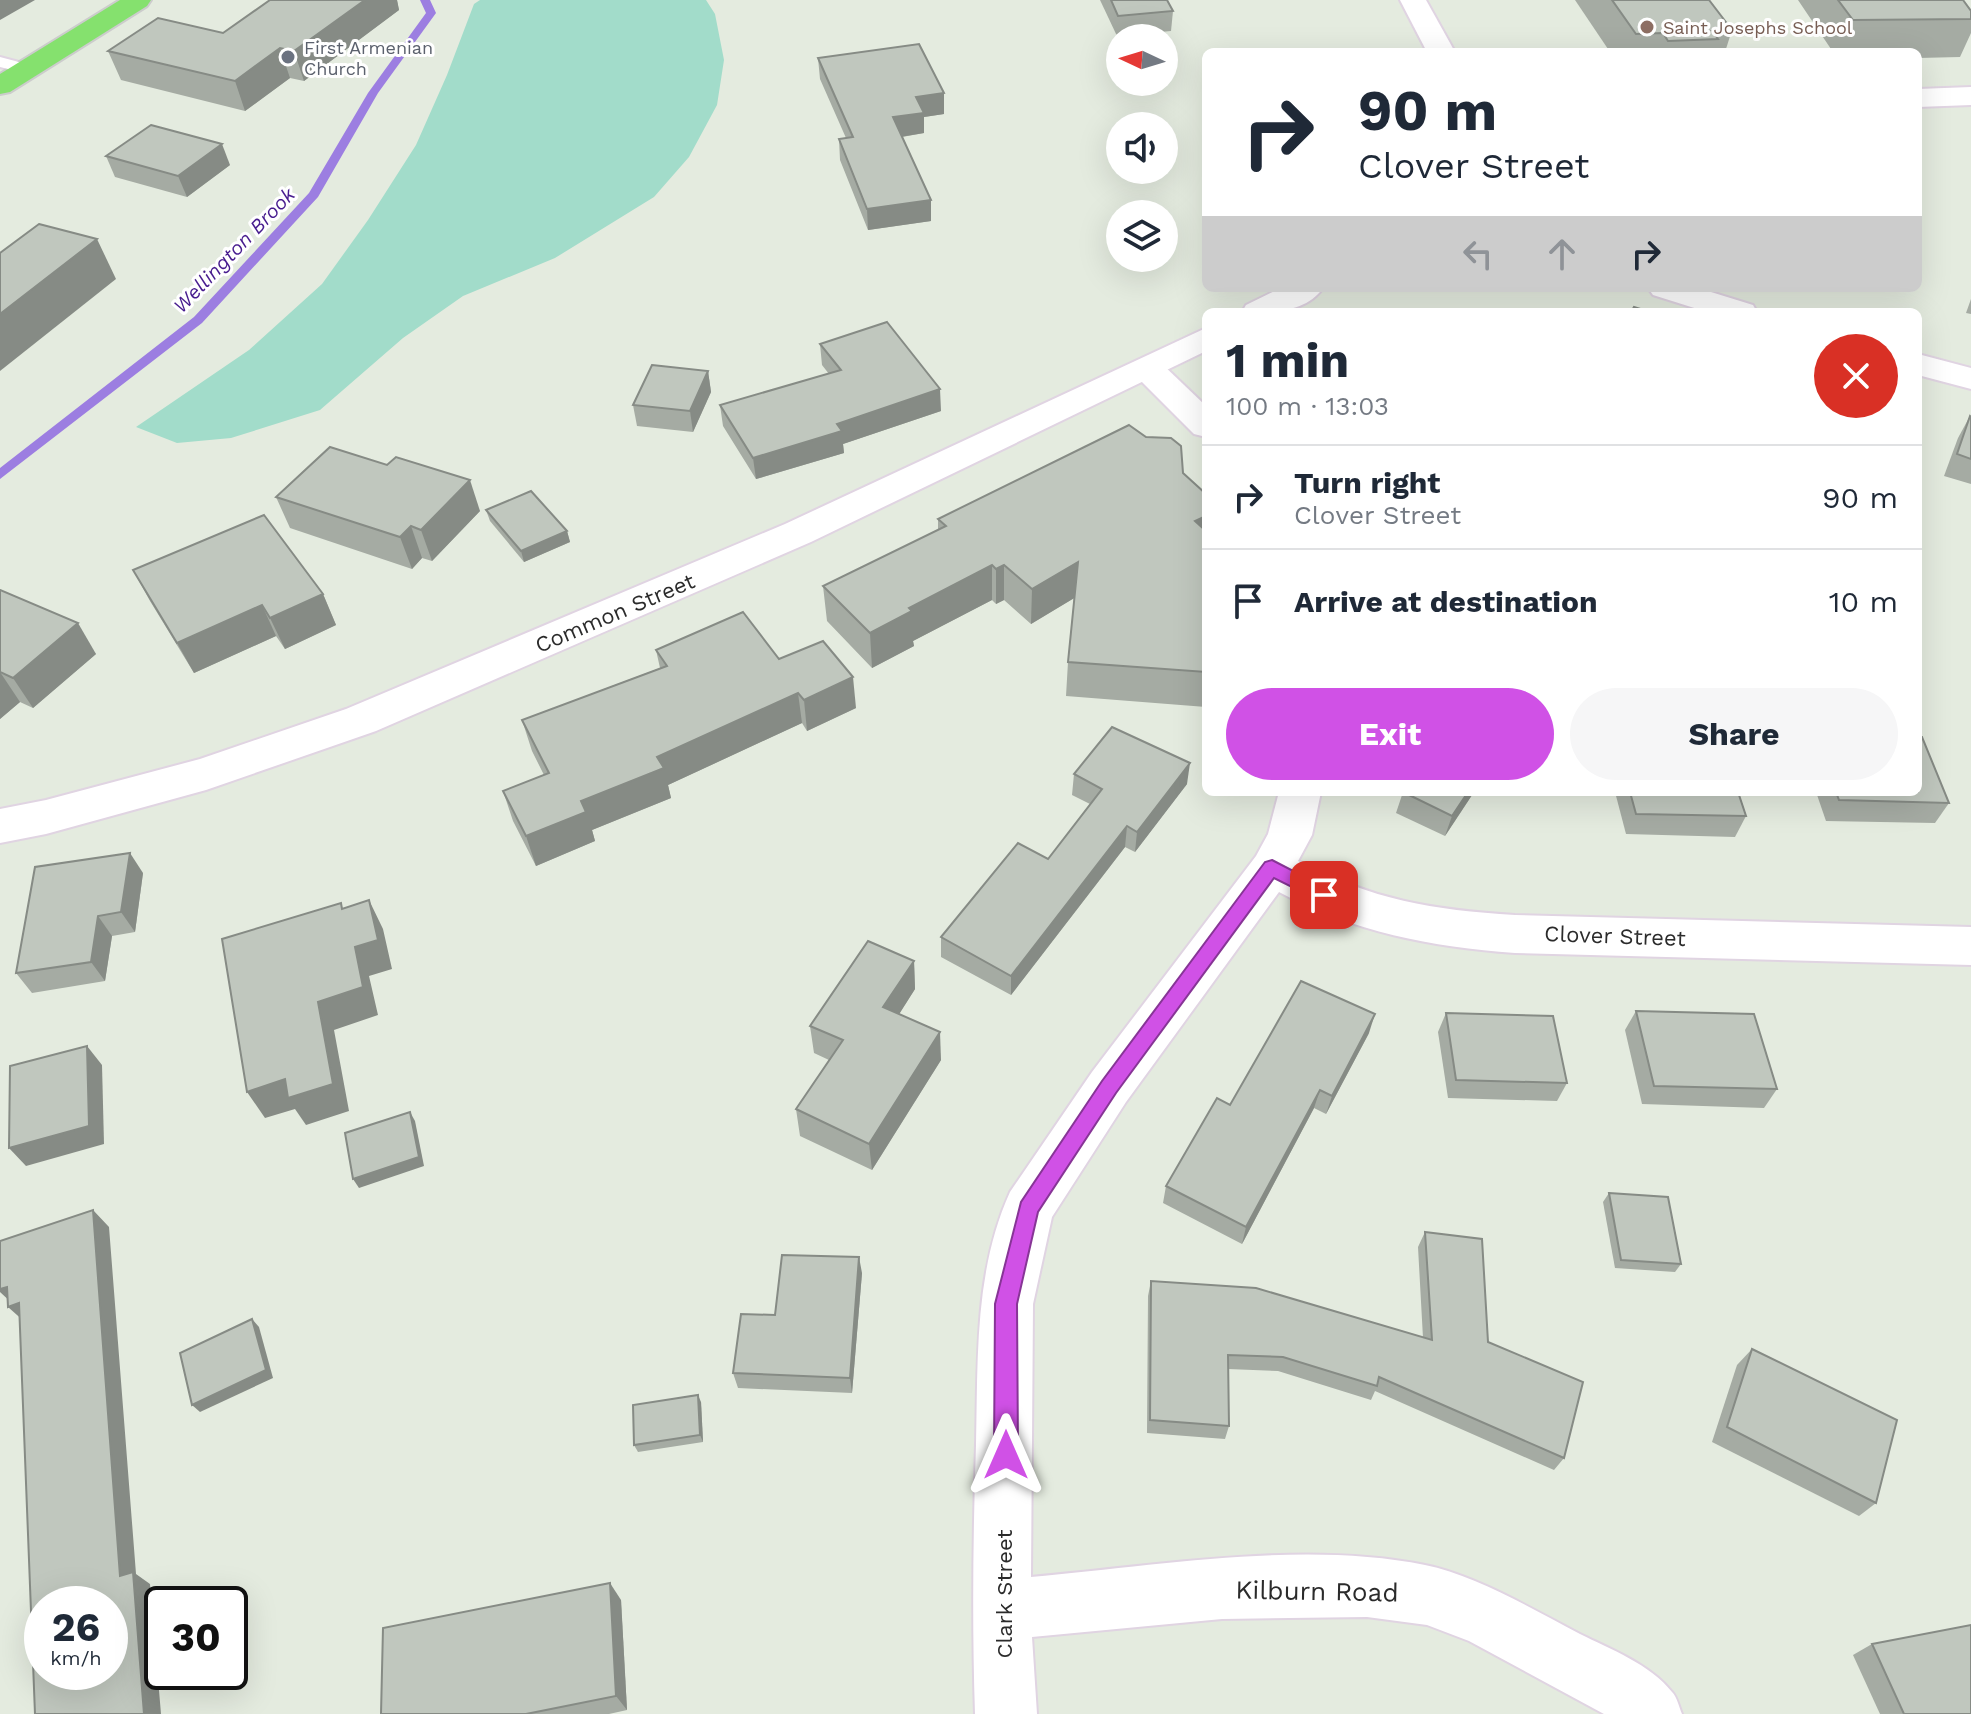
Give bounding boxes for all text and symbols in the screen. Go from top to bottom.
place label: Saint Josephs School [1663,17,1853,38]
marker: Saint Josephs School [1638,18,1656,36]
north arrow [1106,24,1178,96]
map controls [1106,24,1178,272]
place label: First Armenian Church [304,37,433,79]
marker: First Armenian Church [279,48,297,66]
text: 90 m [1358,78,1497,144]
icon: right [1226,80,1330,184]
button: sound [1106,112,1178,184]
text: Clover Street [1358,145,1589,187]
water label: Wellington Brook [168,182,301,318]
button: layers [1106,200,1178,272]
icon: left [1456,232,1500,276]
icon: ahead [1540,232,1584,276]
icon: right [1624,232,1668,276]
text: 1 min [1226,332,1349,389]
button: close [1814,334,1898,418]
text: 100 m · 13:03 [1226,391,1389,421]
text: Turn right [1294,465,1440,500]
icon: right [1226,475,1270,519]
text: 90 m [1822,480,1898,515]
text: Clover Street [1294,500,1461,530]
street label: Common Street [532,568,698,658]
icon: arrive [1226,579,1270,623]
text: Arrive at destination [1294,584,1598,619]
text: 10 m [1829,584,1898,619]
button: Exit [1226,688,1554,780]
button: Share [1570,688,1898,780]
pin [1290,861,1358,929]
icon: arrive [1302,873,1346,917]
street label: Clover Street [1544,921,1686,951]
position arrow [964,1413,1048,1497]
street label: Clark Street [992,1530,1017,1658]
street label: Kilburn Road [1235,1575,1399,1607]
speed limit sign: 30 [144,1586,248,1690]
text: 26 [52,1604,100,1651]
text: km/h [50,1646,102,1670]

